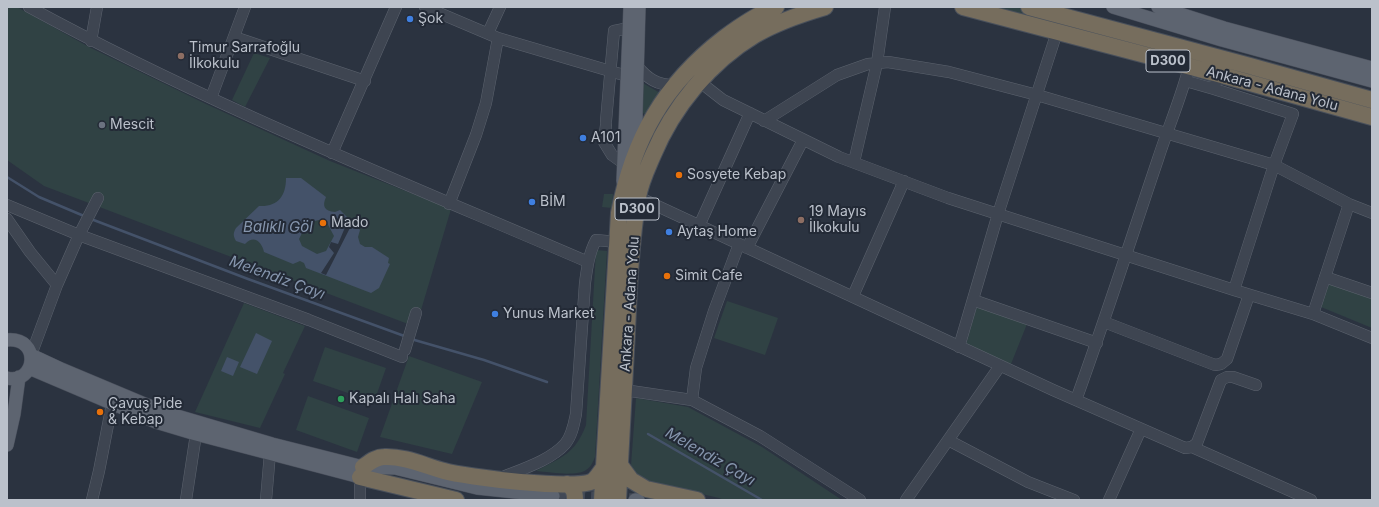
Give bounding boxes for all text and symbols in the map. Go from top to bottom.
place label: Şok [418,11,443,27]
marker: Şok [405,14,415,24]
place label: Timur Sarrafoğlu İlkokulu [189,40,300,72]
road number: D300 [1146,50,1190,72]
marker: Timur Sarrafoğlu İlkokulu [176,51,186,61]
street label: Ankara - Adana Yolu [1204,63,1340,115]
place label: Mescit [110,117,154,133]
marker: Mescit [97,120,107,130]
place label: A101 [591,130,620,146]
marker: A101 [578,133,588,143]
place label: Sosyete Kebap [687,167,786,183]
marker: Sosyete Kebap [674,170,684,180]
place label: BİM [540,194,566,210]
marker: BİM [527,197,537,207]
road number: D300 [615,198,659,220]
place label: 19 Mayıs İlkokulu [809,204,866,236]
place label: Mado [331,215,368,231]
marker: 19 Mayıs İlkokulu [796,215,806,225]
water label: Balıklı Göl [243,218,313,236]
marker: Mado [318,218,328,228]
place label: Aytaş Home [677,224,757,240]
marker: Aytaş Home [664,227,674,237]
street label: Ankara - Adana Yolu [617,236,643,372]
water label: Melendiz Çayı [227,252,327,304]
place label: Simit Cafe [675,268,743,284]
marker: Simit Cafe [662,271,672,281]
place label: Yunus Market [503,306,594,322]
marker: Yunus Market [490,309,500,319]
place label: Kapalı Halı Saha [349,391,456,407]
marker: Kapalı Halı Saha [336,394,346,404]
place label: Çavuş Pide & Kebap [108,396,182,428]
marker: Çavuş Pide & Kebap [95,407,105,417]
water label: Melendiz Çayı [662,424,758,490]

